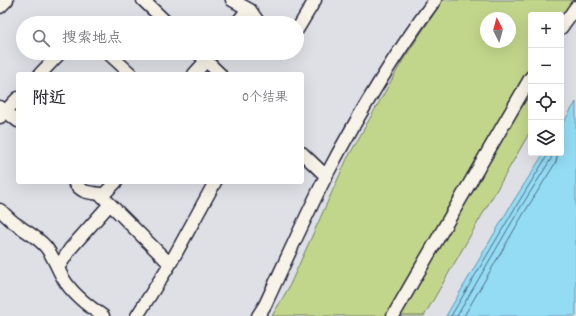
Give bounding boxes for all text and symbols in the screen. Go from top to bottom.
north arrow [480,12,516,48]
map controls [528,12,564,156]
button: + [528,12,564,48]
search box [16,16,304,60]
icon: search [30,27,52,49]
text: 搜索地点 [62,28,122,50]
button: − [528,48,564,84]
button: locate [528,84,564,120]
text: 附近 [32,88,66,112]
text: 0个结果 [242,89,288,108]
button: layers [528,120,564,156]

